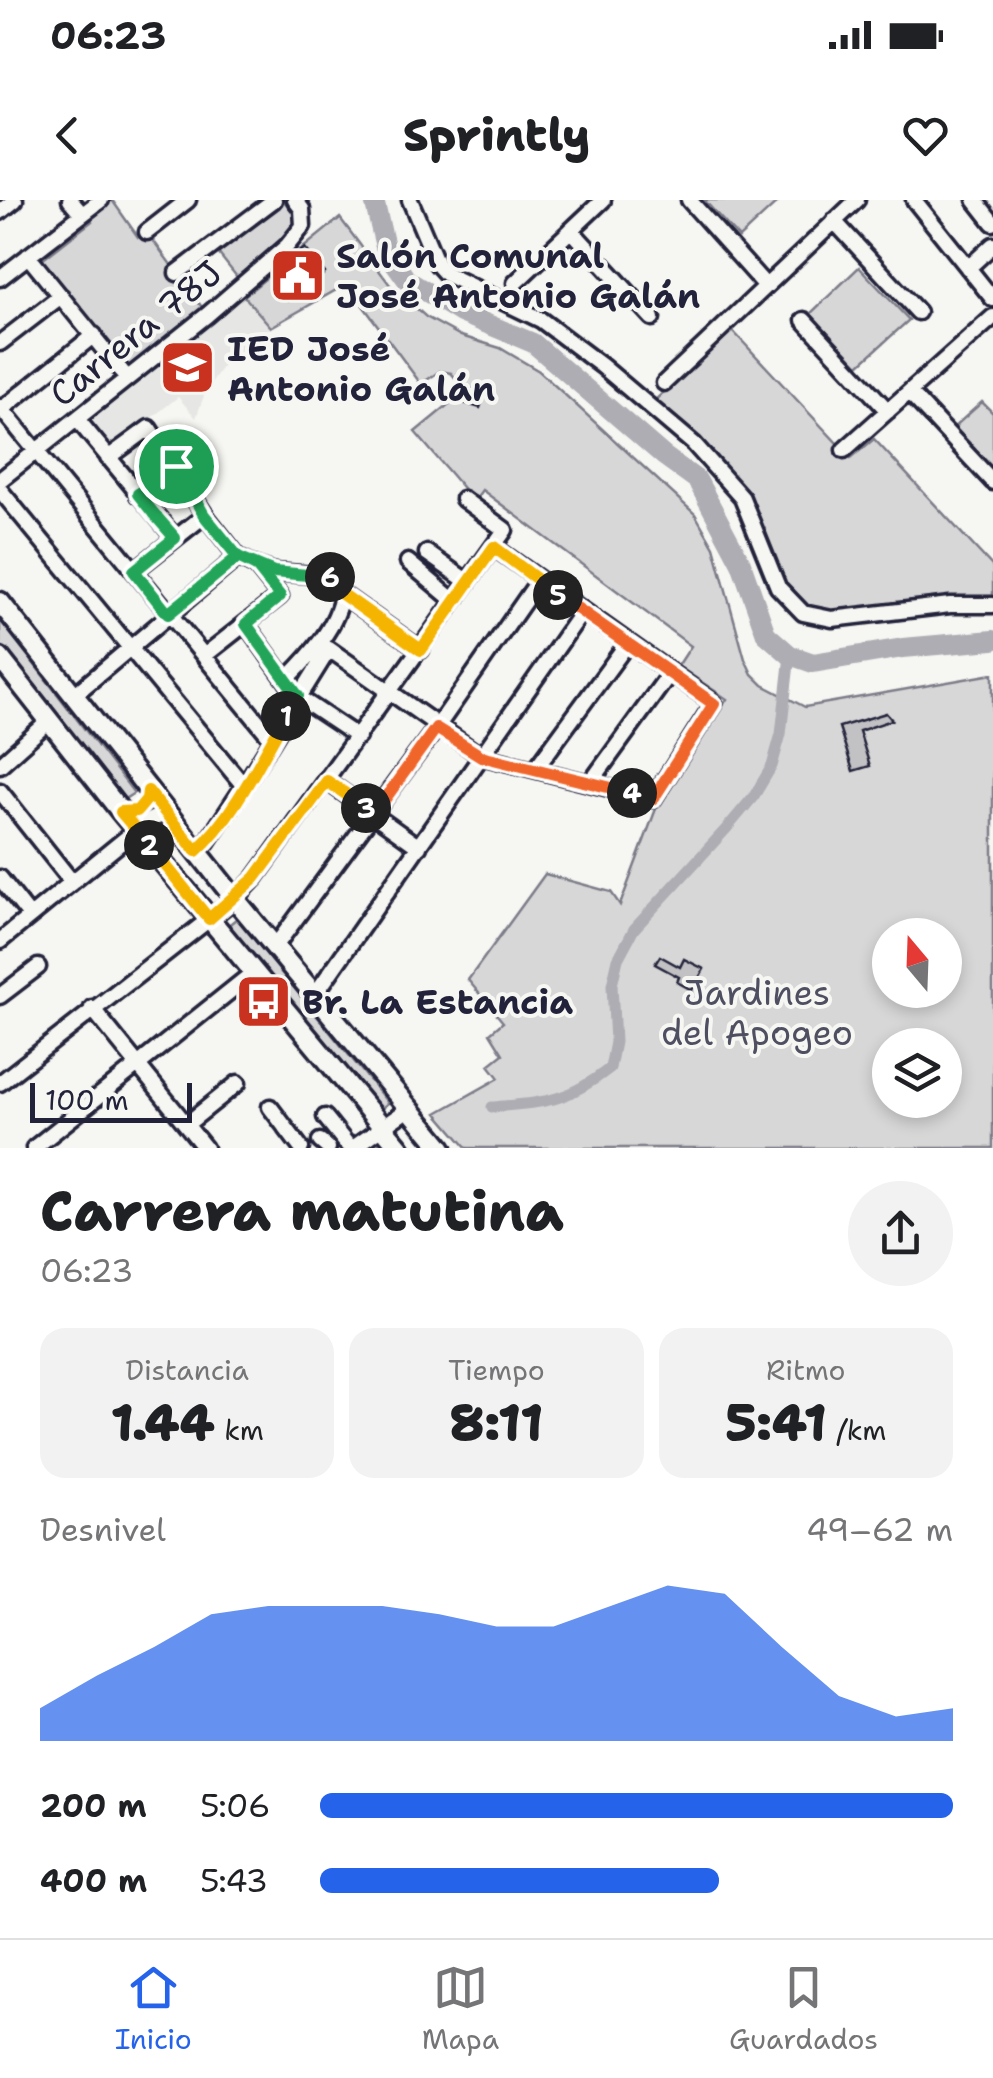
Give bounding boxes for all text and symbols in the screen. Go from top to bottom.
text: 06:23 [50,10,166,61]
text: Sprintly [403,105,590,165]
icon: back [40,108,95,163]
icon: heart [898,108,953,163]
place label: Salón Comunal José Antonio Galán [336,232,700,319]
public building icon: Salón Comunal José Antonio Galán [267,245,327,305]
street label: Carrera 78J [39,249,231,417]
place label: IED José Antonio Galán [227,325,495,412]
school or university icon: IED José Antonio Galán [158,338,218,398]
pin [134,424,219,509]
icon: arrive [149,439,204,494]
pin: 6 [305,552,355,602]
text: 6 [320,558,340,596]
pin: 5 [533,570,583,620]
text: 5 [549,576,567,614]
pin: 1 [261,691,311,741]
text: 1 [280,697,292,735]
pin: 4 [607,768,657,818]
text: 4 [622,774,642,812]
pin: 3 [341,783,391,833]
text: 3 [356,789,376,827]
pin: 2 [124,820,174,870]
text: 2 [139,826,159,864]
north arrow [872,918,962,1008]
map controls [872,918,962,1118]
park label: Jardines del Apogeo [661,969,853,1056]
bus stop icon: Br. La Estancia [233,971,293,1031]
place label: Br. La Estancia [302,978,573,1025]
button: layers [872,1028,962,1118]
scale bar [30,1078,192,1123]
text: 100 m [45,1081,129,1119]
text: Carrera matutina [40,1174,564,1248]
button: share [848,1181,953,1286]
text: 06:23 [40,1249,133,1292]
text: Distancia [125,1351,249,1389]
text: Tiempo [448,1351,545,1389]
text: Ritmo [766,1351,846,1389]
text: 1.44 [110,1389,215,1456]
text: 8:11 [450,1389,543,1456]
text: 5:41 [725,1389,827,1456]
text: km [215,1411,264,1449]
text: /km [827,1411,886,1449]
text: Desnivel [40,1508,166,1551]
text: 49–62 m [806,1508,953,1551]
text: 200 m [40,1784,147,1827]
text: 5:06 [200,1784,270,1827]
text: 400 m [40,1859,147,1902]
text: 5:43 [200,1859,268,1902]
tab: Inicio [115,1960,192,2058]
tab: Mapa [422,1960,499,2058]
tab: Guardados [729,1960,878,2058]

